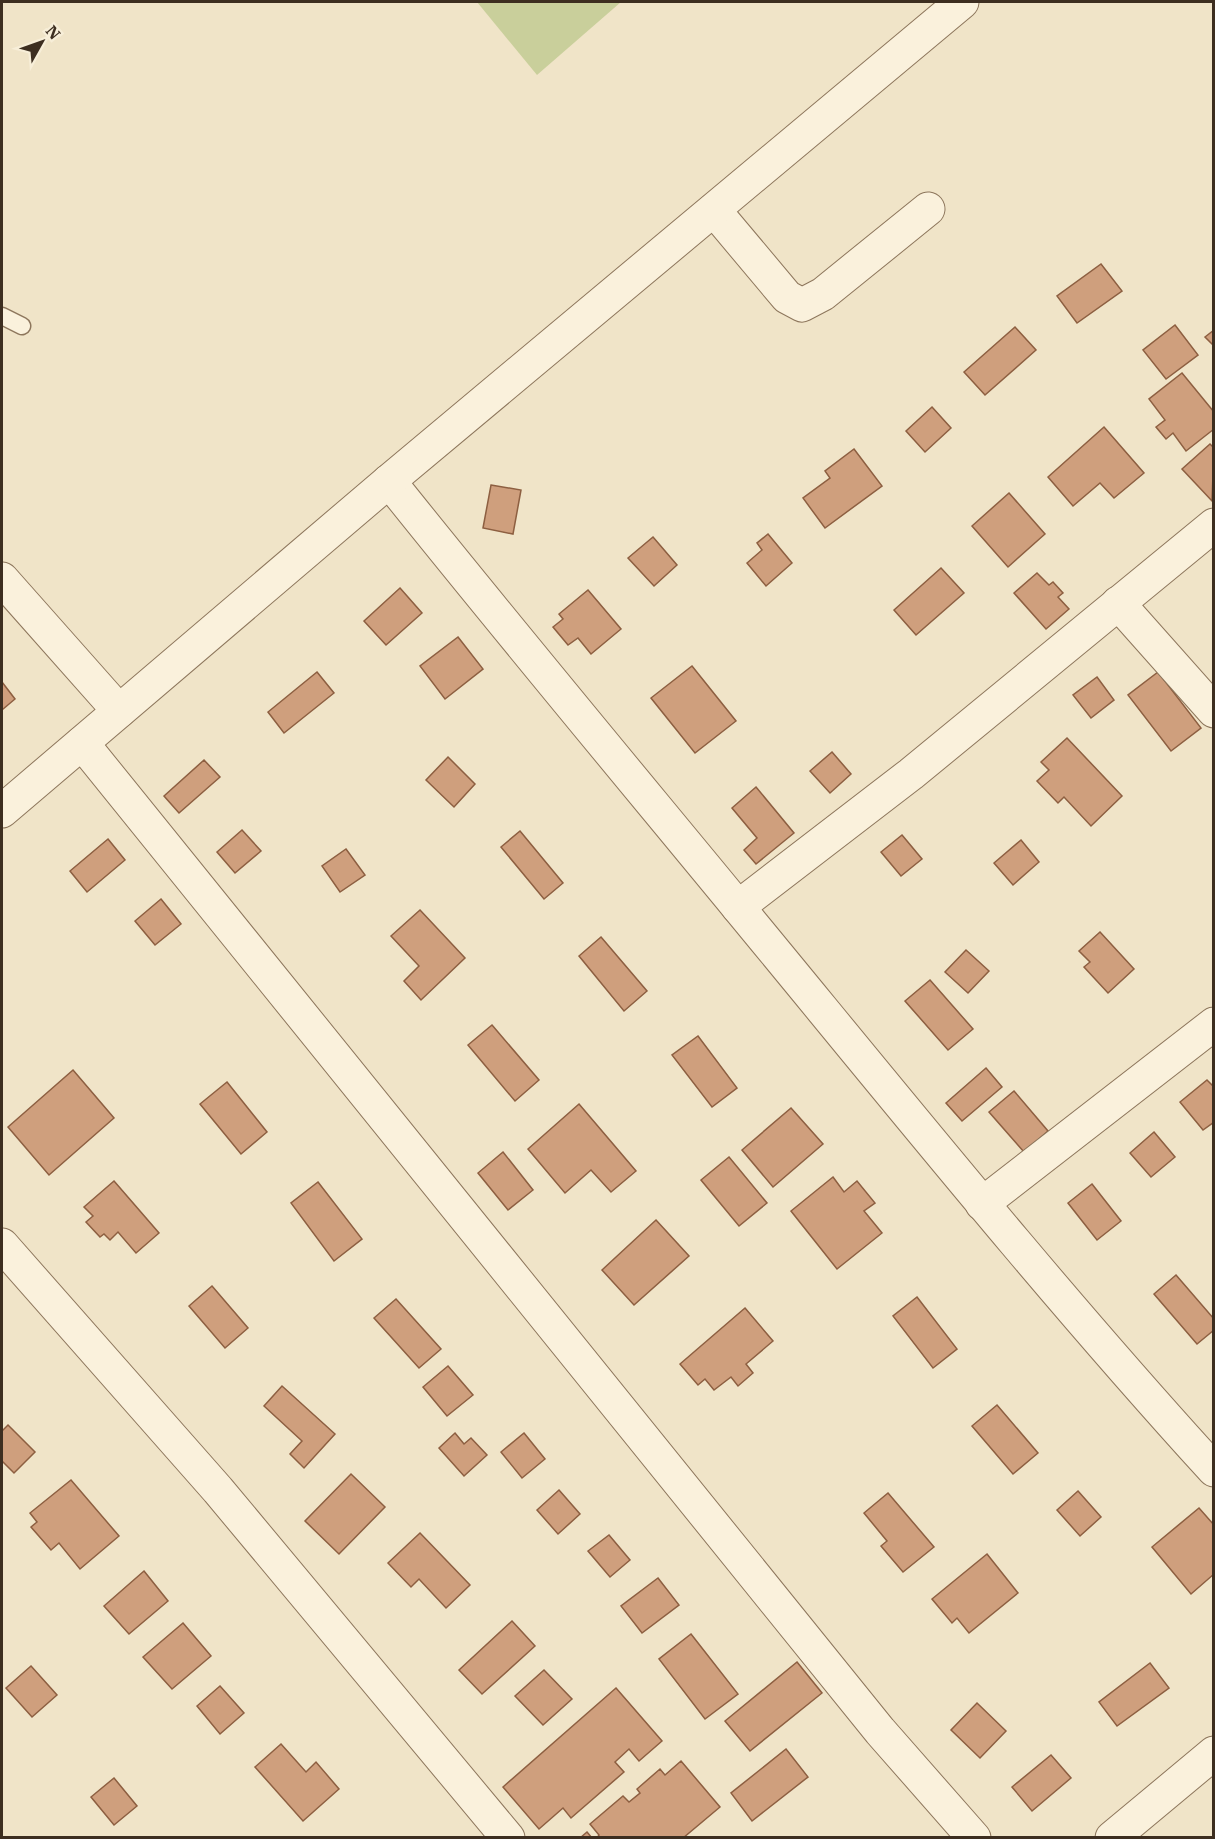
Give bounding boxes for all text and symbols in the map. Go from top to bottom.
north arrow [12,12,72,72]
text: N [42,21,65,44]

